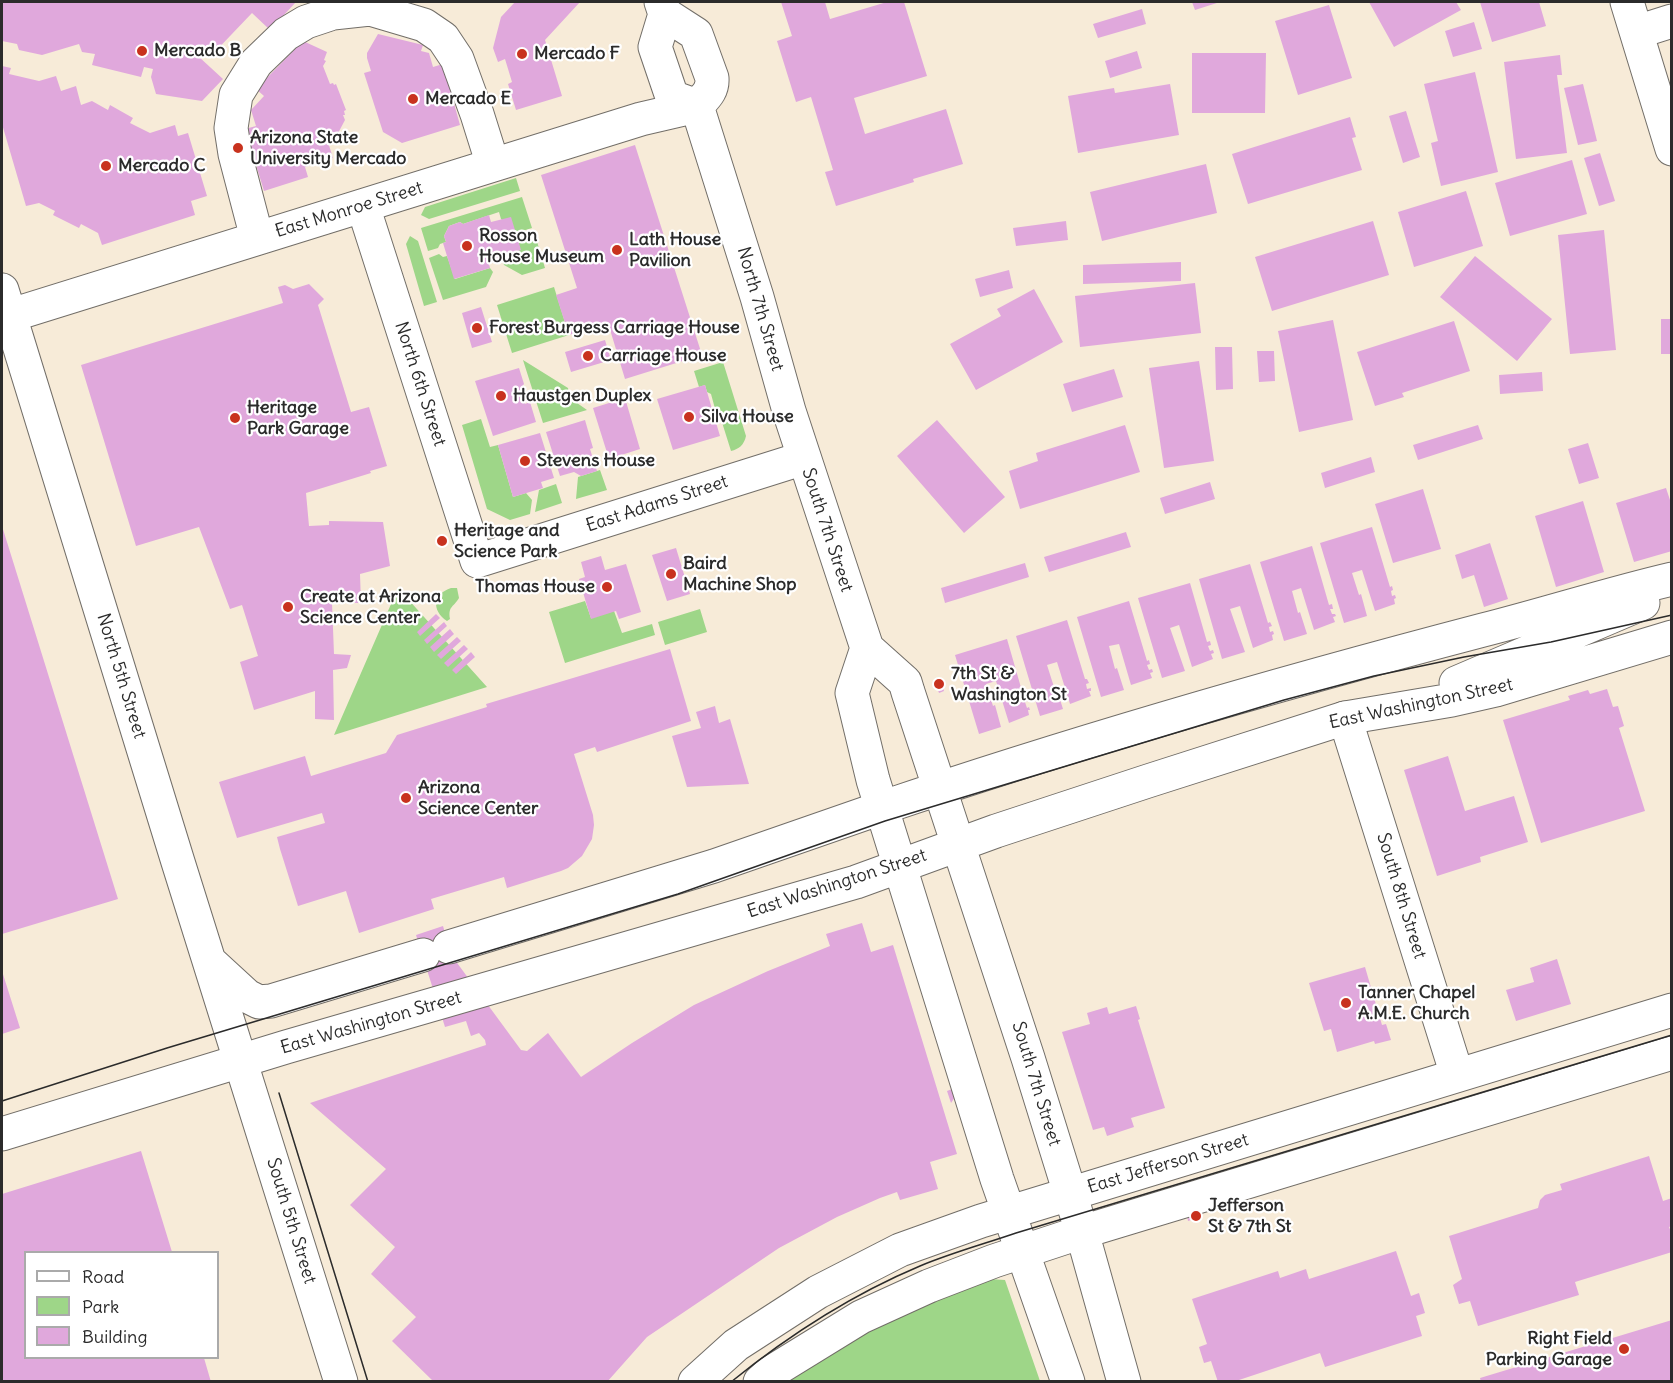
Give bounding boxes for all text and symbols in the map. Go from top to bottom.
place label: Mercado B [154,40,241,62]
place label: Mercado F [534,43,620,65]
marker: Mercado B [135,44,149,58]
marker: Mercado F [515,47,529,61]
place label: Mercado E [425,88,511,110]
marker: Mercado E [406,92,420,106]
place label: Arizona State University Mercado [250,127,406,170]
marker: Arizona State University Mercado [231,141,245,155]
place label: Mercado C [118,155,205,177]
marker: Mercado C [99,159,113,173]
street label: East Monroe Street [272,177,426,243]
place label: Rosson House Museum [479,225,604,268]
place label: Lath House Pavilion [629,229,721,272]
marker: Rosson House Museum [460,239,474,253]
marker: Lath House Pavilion [610,243,624,257]
street label: North 7th Street [732,244,788,374]
place label: Forest Burgess Carriage House [489,317,740,339]
street label: North 6th Street [390,319,450,449]
marker: Forest Burgess Carriage House [470,321,484,335]
place label: Carriage House [600,345,726,367]
marker: Carriage House [581,349,595,363]
place label: Haustgen Duplex [513,385,651,407]
marker: Haustgen Duplex [494,389,508,403]
place label: Heritage Park Garage [247,397,349,440]
place label: Silva House [701,406,794,428]
marker: Silva House [682,410,696,424]
marker: Heritage Park Garage [228,411,242,425]
place label: Stevens House [537,450,655,472]
marker: Stevens House [518,454,532,468]
street label: South 7th Street [797,465,857,595]
street label: East Adams Street [583,471,731,537]
place label: Heritage and Science Park [454,520,559,562]
marker: Heritage and Science Park [435,534,449,548]
place label: Baird Machine Shop [683,553,796,596]
marker: Baird Machine Shop [664,567,678,581]
place label: Thomas House [475,576,595,598]
marker: Thomas House [600,580,614,594]
place label: Create at Arizona Science Center [300,586,441,628]
marker: Create at Arizona Science Center [281,600,295,614]
street label: North 5th Street [92,611,150,741]
place label: 7th St & Washington St [951,663,1067,706]
street label: East Washington Street [1327,674,1515,734]
marker: 7th St & Washington St [932,677,946,691]
place label: Arizona Science Center [418,777,538,820]
marker: Arizona Science Center [399,791,413,805]
street label: South 8th Street [1372,830,1430,962]
street label: East Washington Street [745,845,929,923]
place label: Tanner Chapel A.M.E. Church [1358,982,1475,1024]
street label: East Washington Street [278,987,464,1059]
marker: Tanner Chapel A.M.E. Church [1339,996,1353,1010]
street label: South 7th Street [1007,1019,1065,1149]
street label: East Jefferson Street [1085,1129,1251,1199]
street label: South 5th Street [262,1155,320,1287]
place label: Jefferson St & 7th St [1208,1195,1291,1238]
marker: Jefferson St & 7th St [1189,1209,1203,1223]
legend [24,1251,219,1359]
text: Road [82,1265,124,1288]
text: Park [82,1295,119,1318]
text: Building [82,1325,147,1348]
place label: Right Field Parking Garage [1486,1328,1612,1370]
marker: Right Field Parking Garage [1617,1342,1631,1356]

